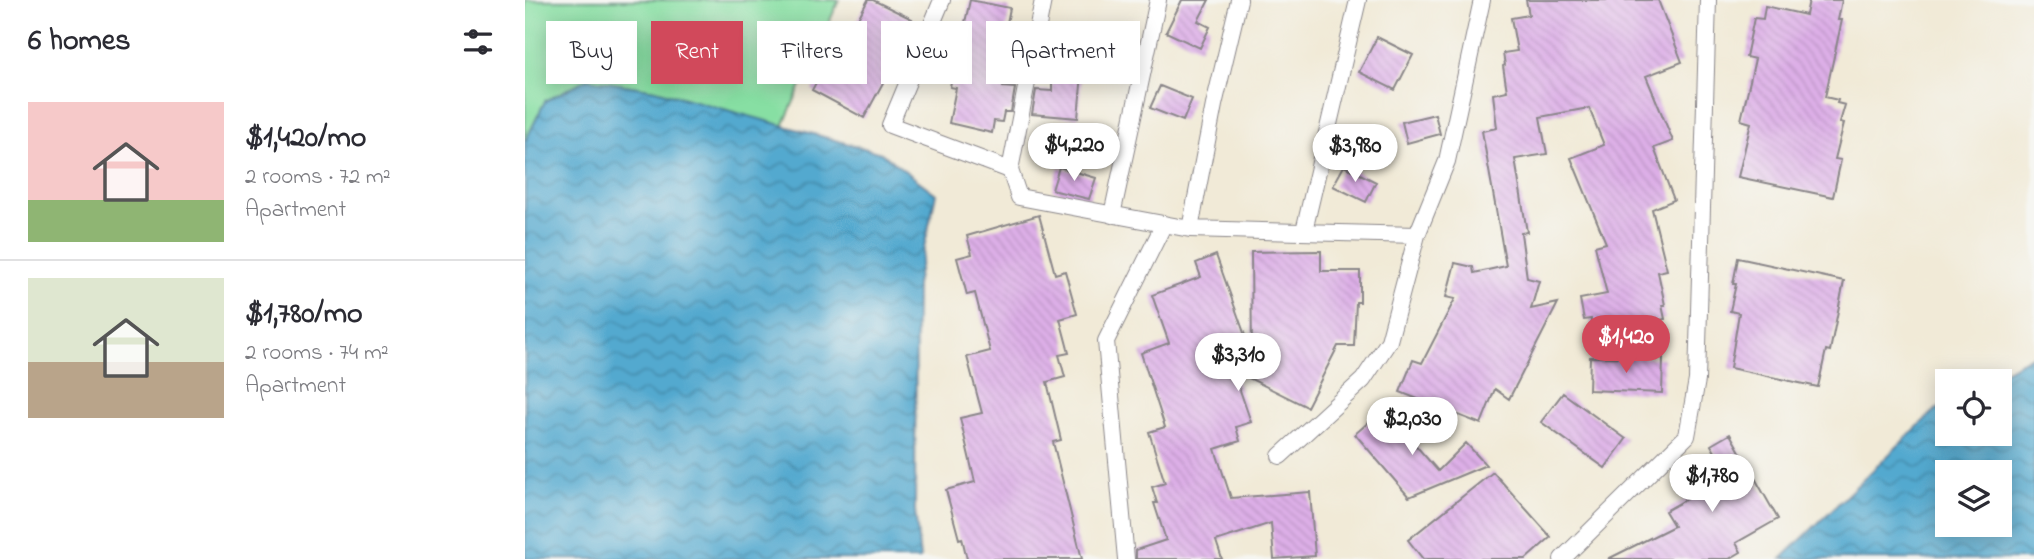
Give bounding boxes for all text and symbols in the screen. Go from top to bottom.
text: 6 homes [28,20,131,64]
chip: Buy [546,21,637,84]
chip: Rent [651,21,743,84]
chip: Filters [757,21,867,84]
chip: New [881,21,972,84]
chip: Apartment [986,21,1140,84]
icon: filters [459,23,497,61]
text: $1,420/mo [245,117,366,161]
pin: $4,220 [1017,124,1131,183]
pin: $3,980 [1298,124,1412,184]
text: $4,220 [1044,129,1104,162]
icon: home [84,130,168,214]
text: $3,980 [1329,130,1381,163]
text: 2 rooms · 72 m² [245,161,391,194]
text: Apartment [245,194,346,227]
text: $1,780/mo [245,293,363,337]
icon: home [84,306,168,390]
pin: $1,420 [1569,316,1683,375]
text: $1,420 [1598,321,1654,354]
pin: $3,310 [1181,334,1295,393]
text: 2 rooms · 74 m² [245,337,389,370]
text: $3,310 [1211,339,1265,372]
map controls [1935,369,2012,537]
button: locate [1935,369,2012,446]
text: Apartment [245,370,346,403]
pin: $2,030 [1355,398,1469,457]
text: $2,030 [1383,403,1441,436]
pin: $1,780 [1655,454,1769,514]
text: $1,780 [1685,460,1739,493]
button: layers [1935,460,2012,537]

